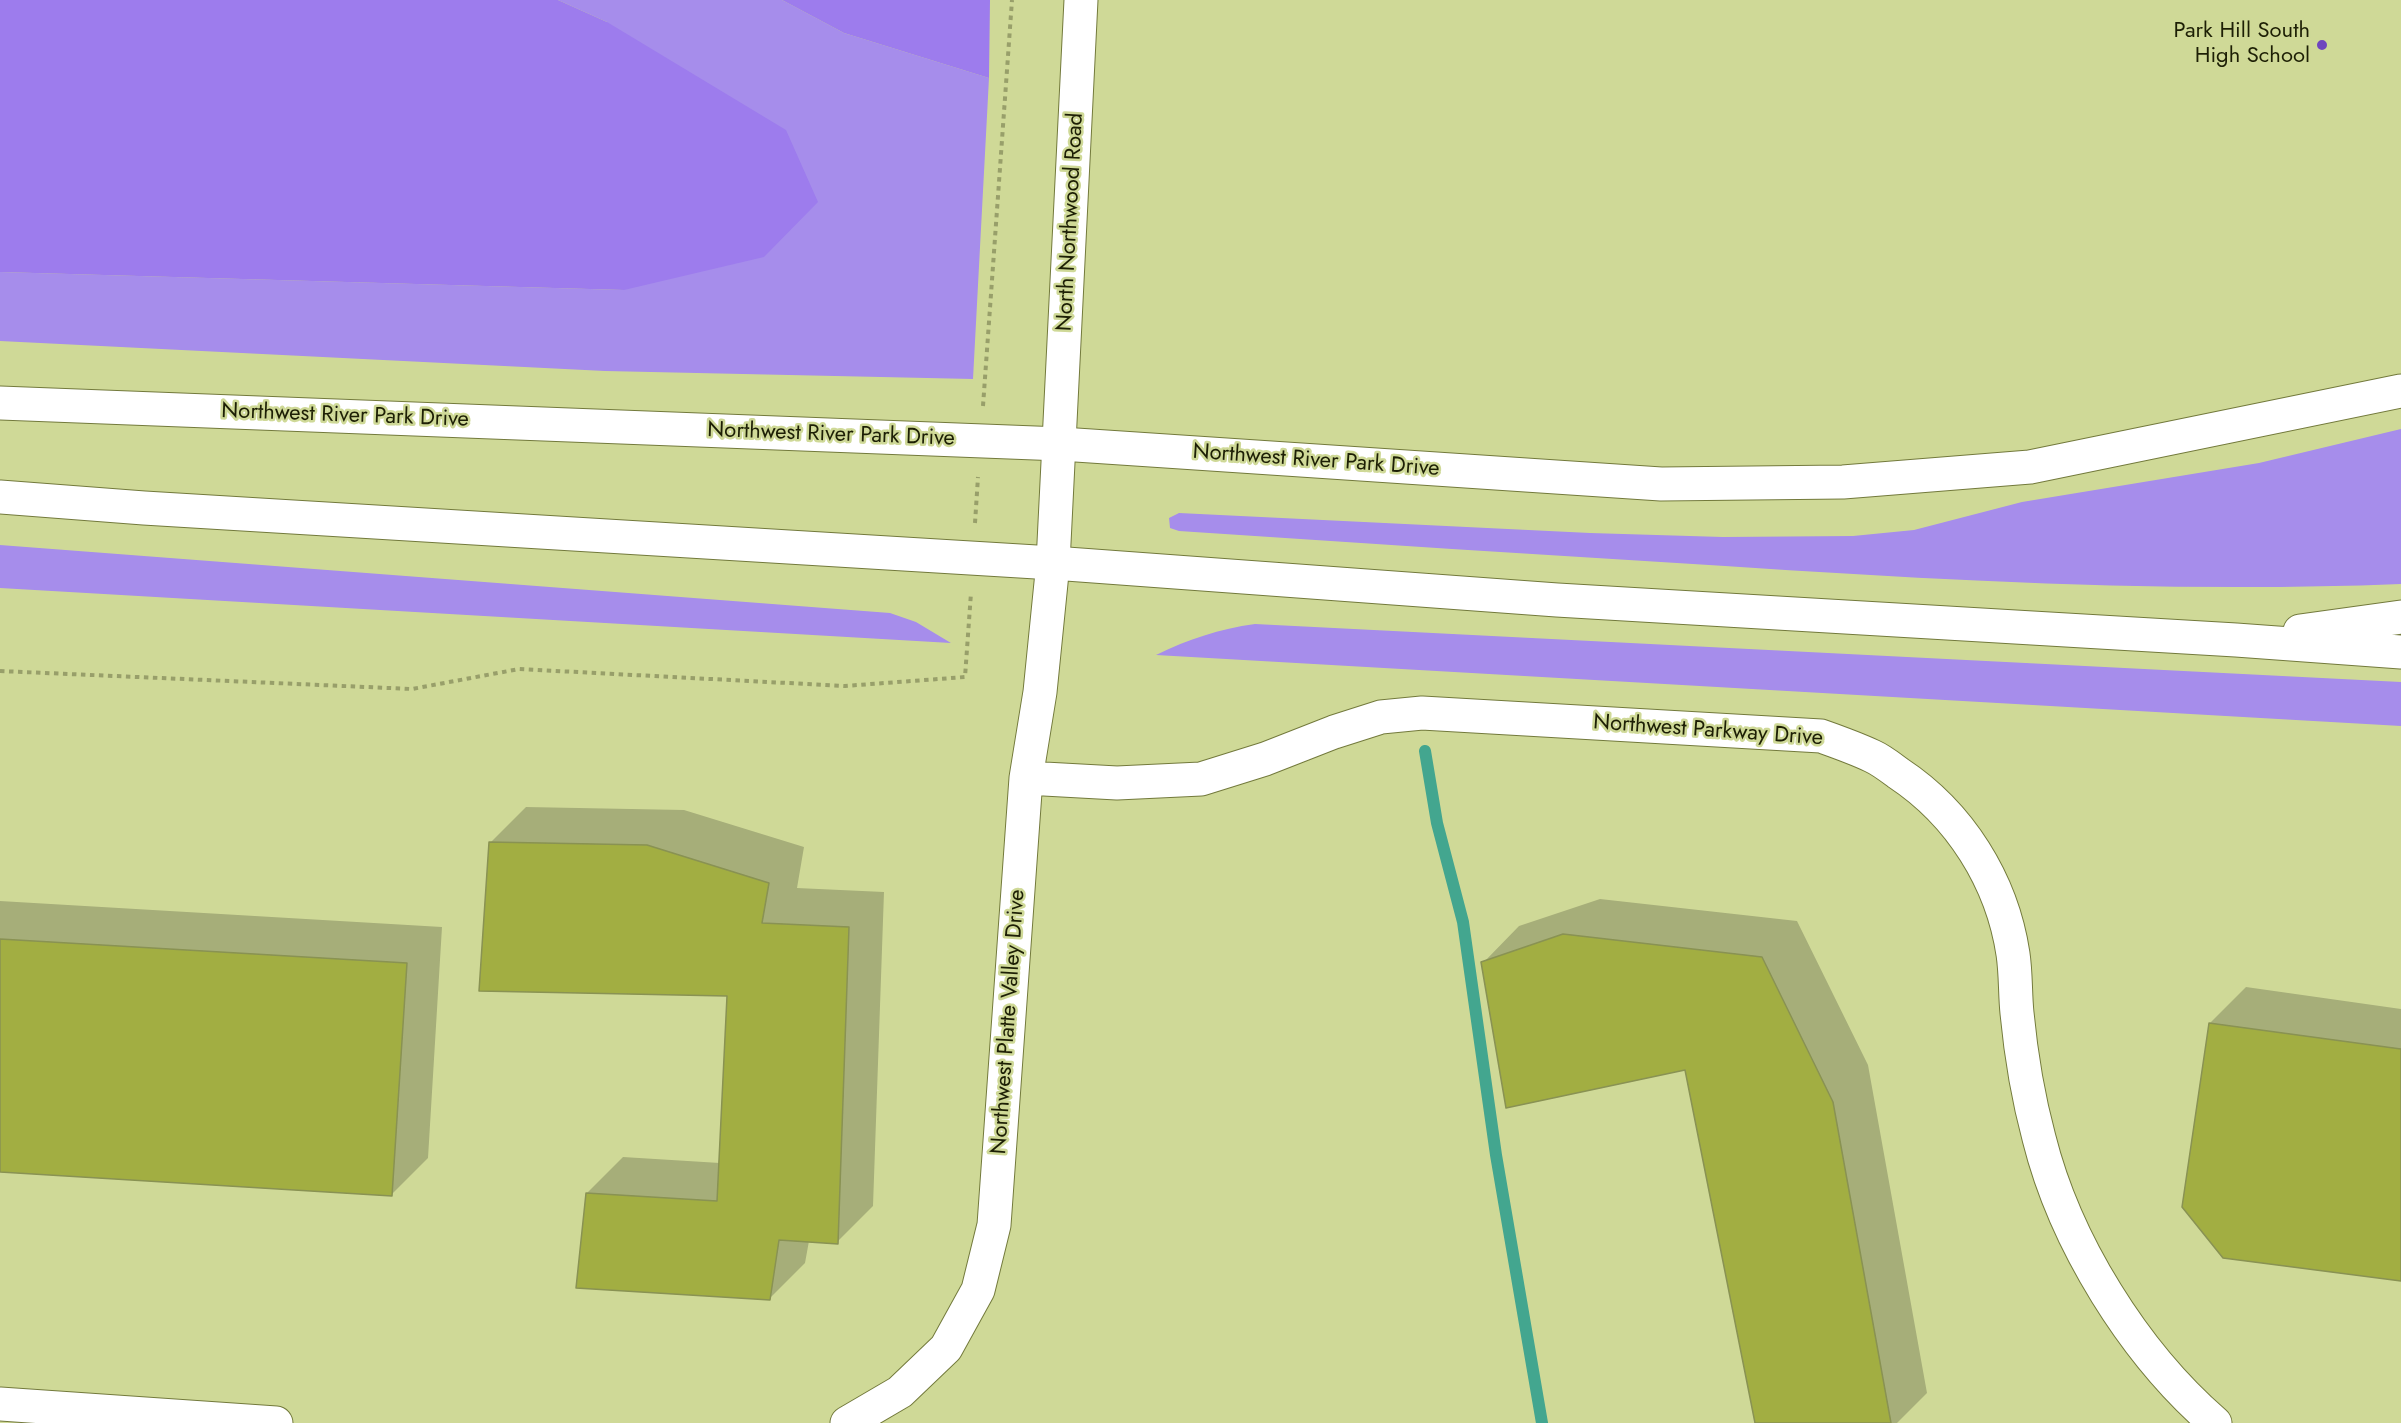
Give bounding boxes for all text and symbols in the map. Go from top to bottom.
place label: Park Hill South High School [2174,19,2310,70]
marker: Park Hill South High School [2315,38,2329,52]
street label: North Northwood Road [1052,112,1090,332]
street label: Northwest River Park Drive [221,398,469,434]
street label: Northwest River Park Drive [707,417,955,453]
street label: Northwest River Park Drive [1192,439,1440,483]
street label: Northwest Parkway Drive [1592,710,1824,752]
street label: Northwest Platte Valley Drive [987,889,1031,1155]

